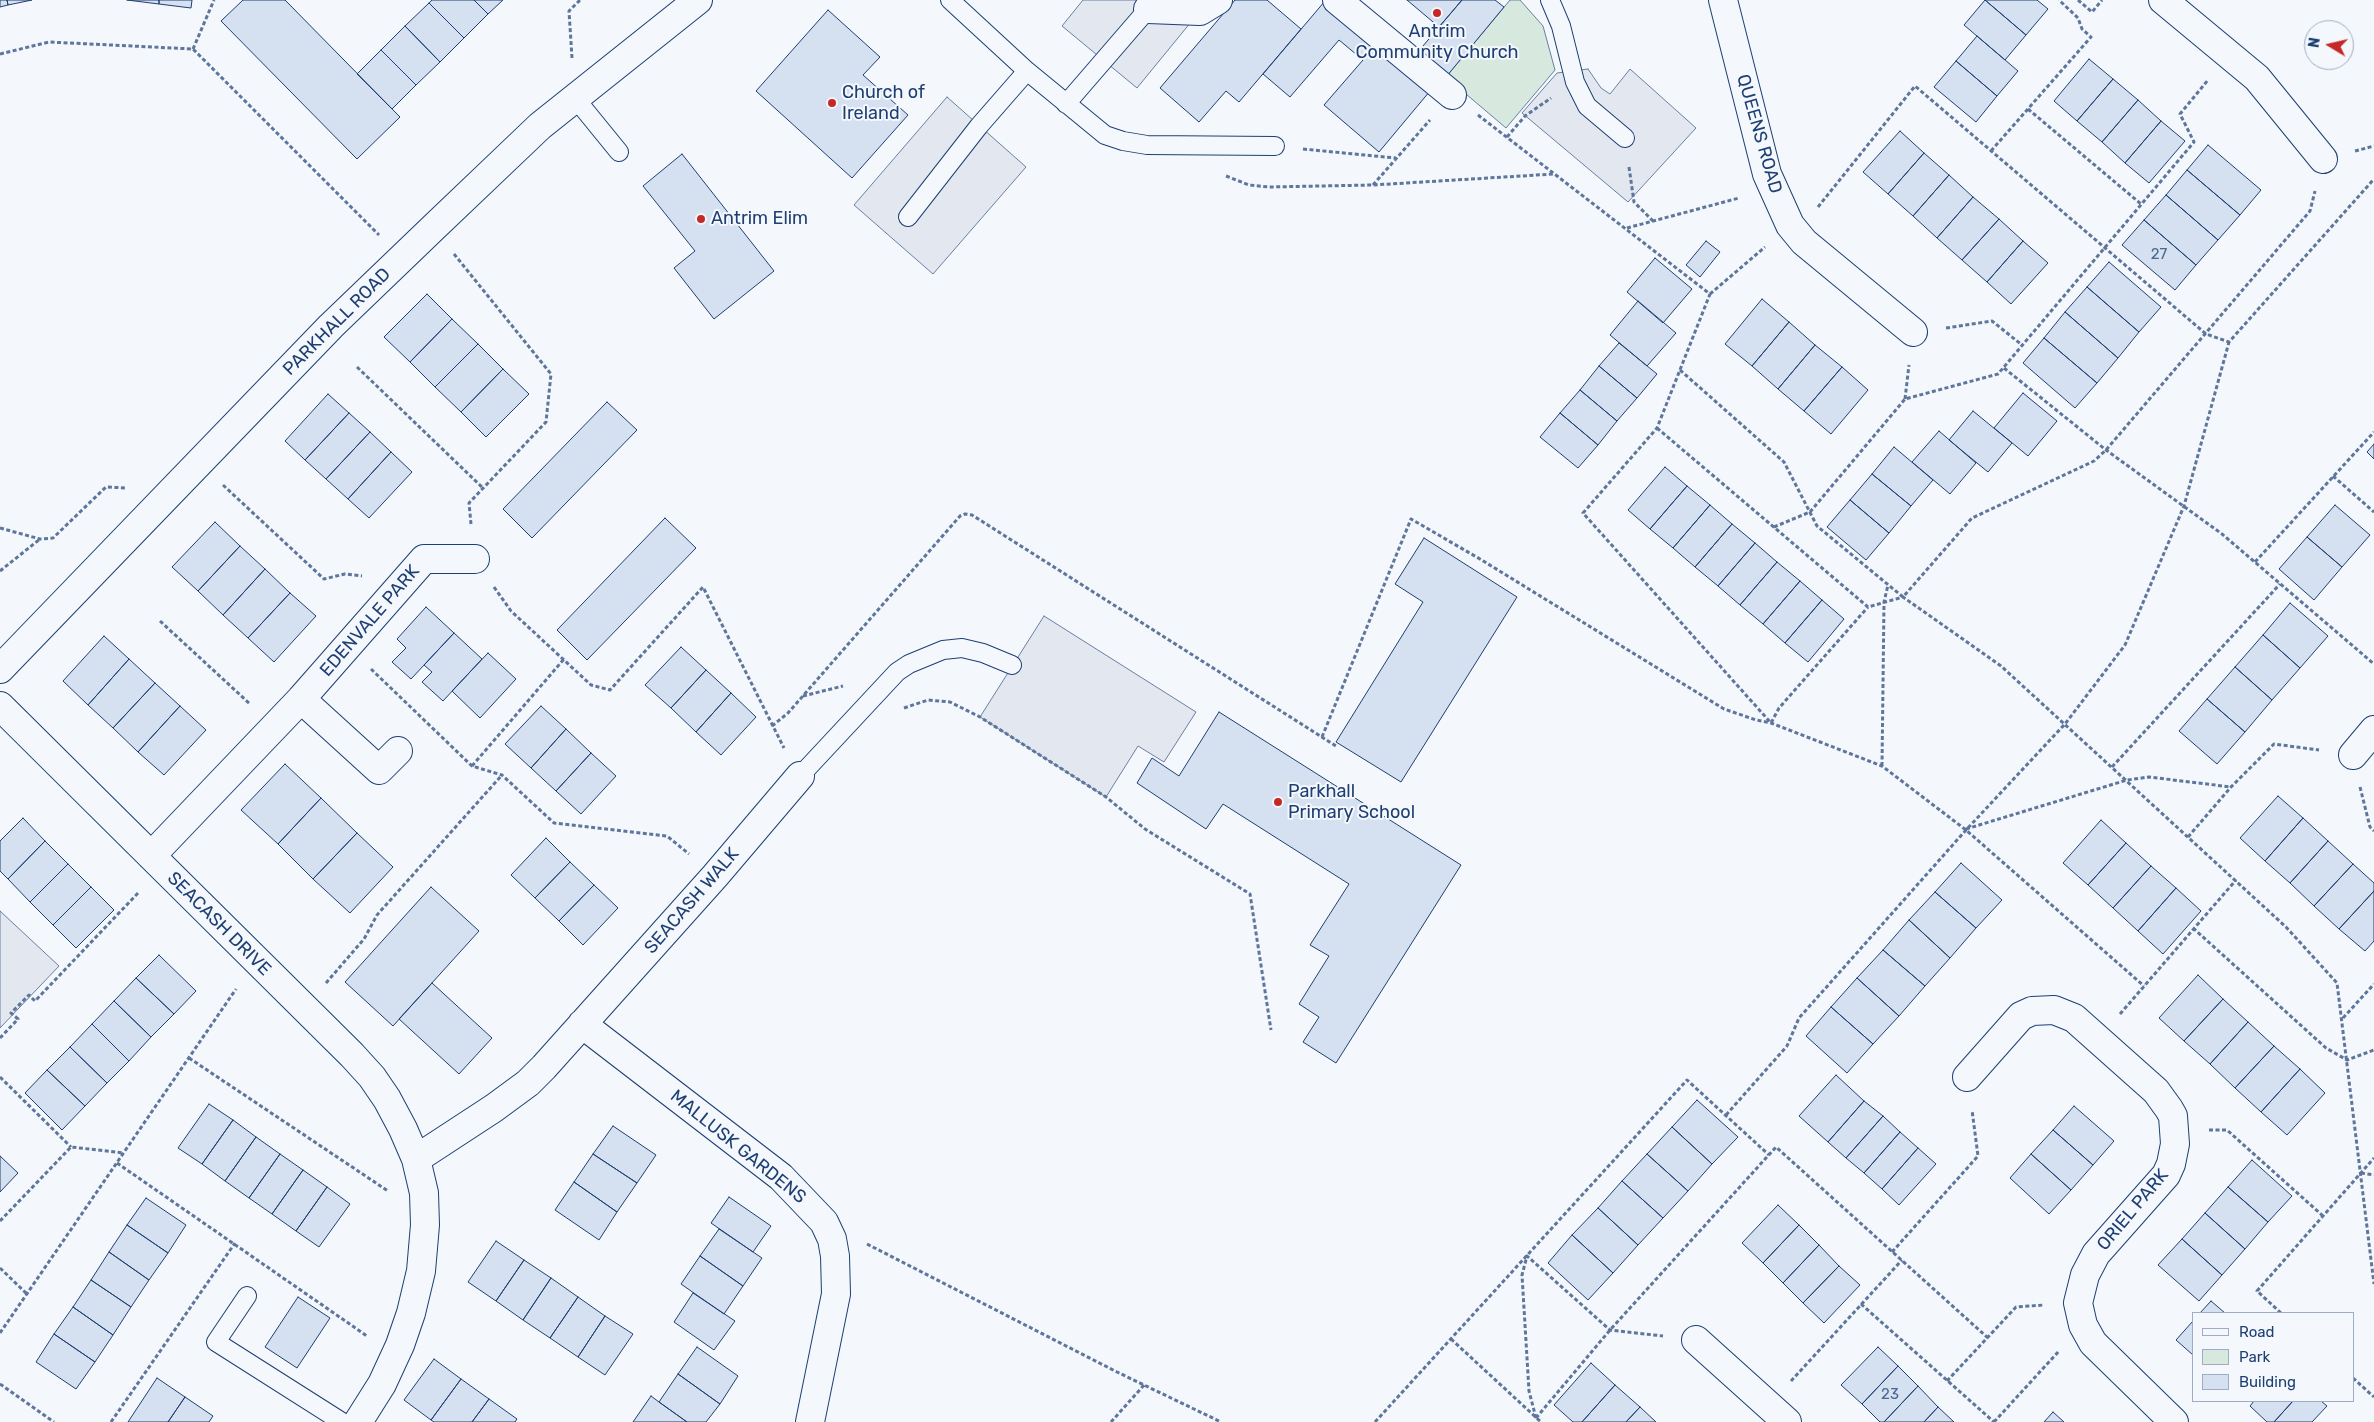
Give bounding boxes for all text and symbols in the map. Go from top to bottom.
marker: Antrim Community Church [1431,7,1443,19]
north arrow [2304,20,2354,70]
place label: Antrim Community Church [1355,21,1519,64]
text: N [2305,36,2324,49]
street label: QUEENS ROAD [1732,72,1786,196]
place label: Church of Ireland [842,82,925,125]
marker: Church of Ireland [826,97,838,109]
place label: Antrim Elim [711,208,808,230]
marker: Antrim Elim [695,213,707,225]
house number: 27 [2151,246,2167,264]
street label: PARKHALL ROAD [279,264,395,380]
street label: EDENVALE PARK [316,561,424,681]
place label: Parkhall Primary School [1288,781,1415,824]
marker: Parkhall Primary School [1272,796,1284,808]
street label: SEACASH WALK [640,844,744,958]
street label: SEACASH DRIVE [163,868,275,980]
street label: MALLUSK GARDENS [666,1086,810,1208]
street label: ORIEL PARK [2093,1165,2173,1255]
legend [2192,1312,2354,1402]
text: Road [2239,1323,2275,1341]
text: Park [2239,1348,2270,1366]
text: Building [2239,1373,2296,1391]
house number: 23 [1881,1386,1899,1404]

